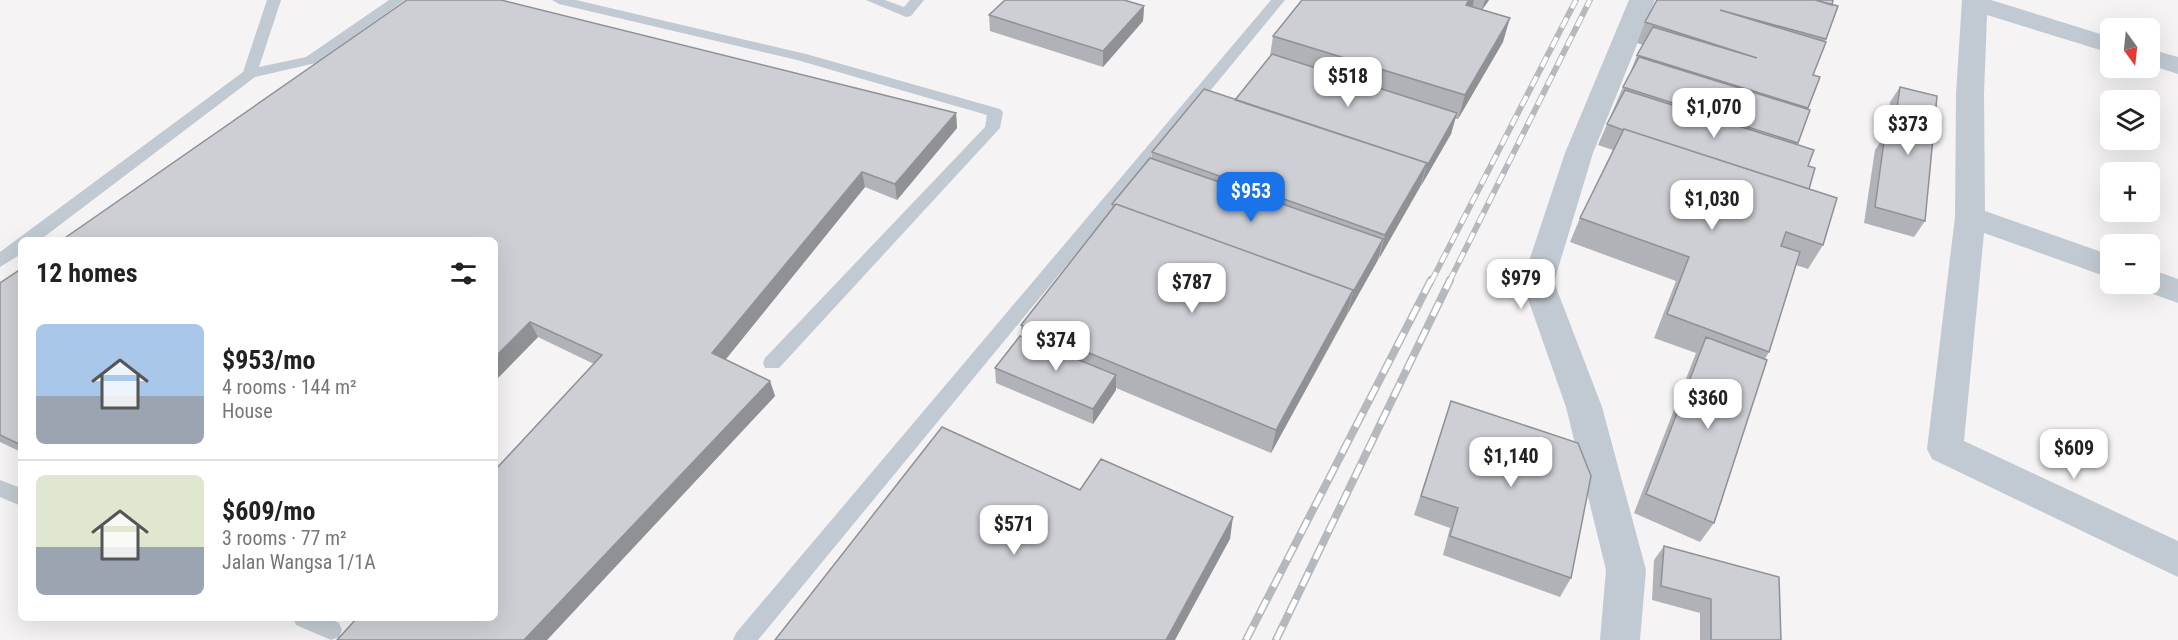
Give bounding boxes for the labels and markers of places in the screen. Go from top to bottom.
pin: $518 [1312,57,1384,108]
pin: $1,070 [1665,88,1763,139]
pin: $373 [1872,105,1944,156]
pin: $953 [1215,172,1287,223]
pin: $1,030 [1663,180,1761,231]
pin: $979 [1485,259,1557,310]
pin: $787 [1156,263,1228,314]
pin: $374 [1020,321,1092,372]
pin: $360 [1672,379,1744,430]
pin: $609 [2038,429,2110,480]
pin: $1,140 [1462,437,1560,488]
pin: $571 [978,505,1050,556]

